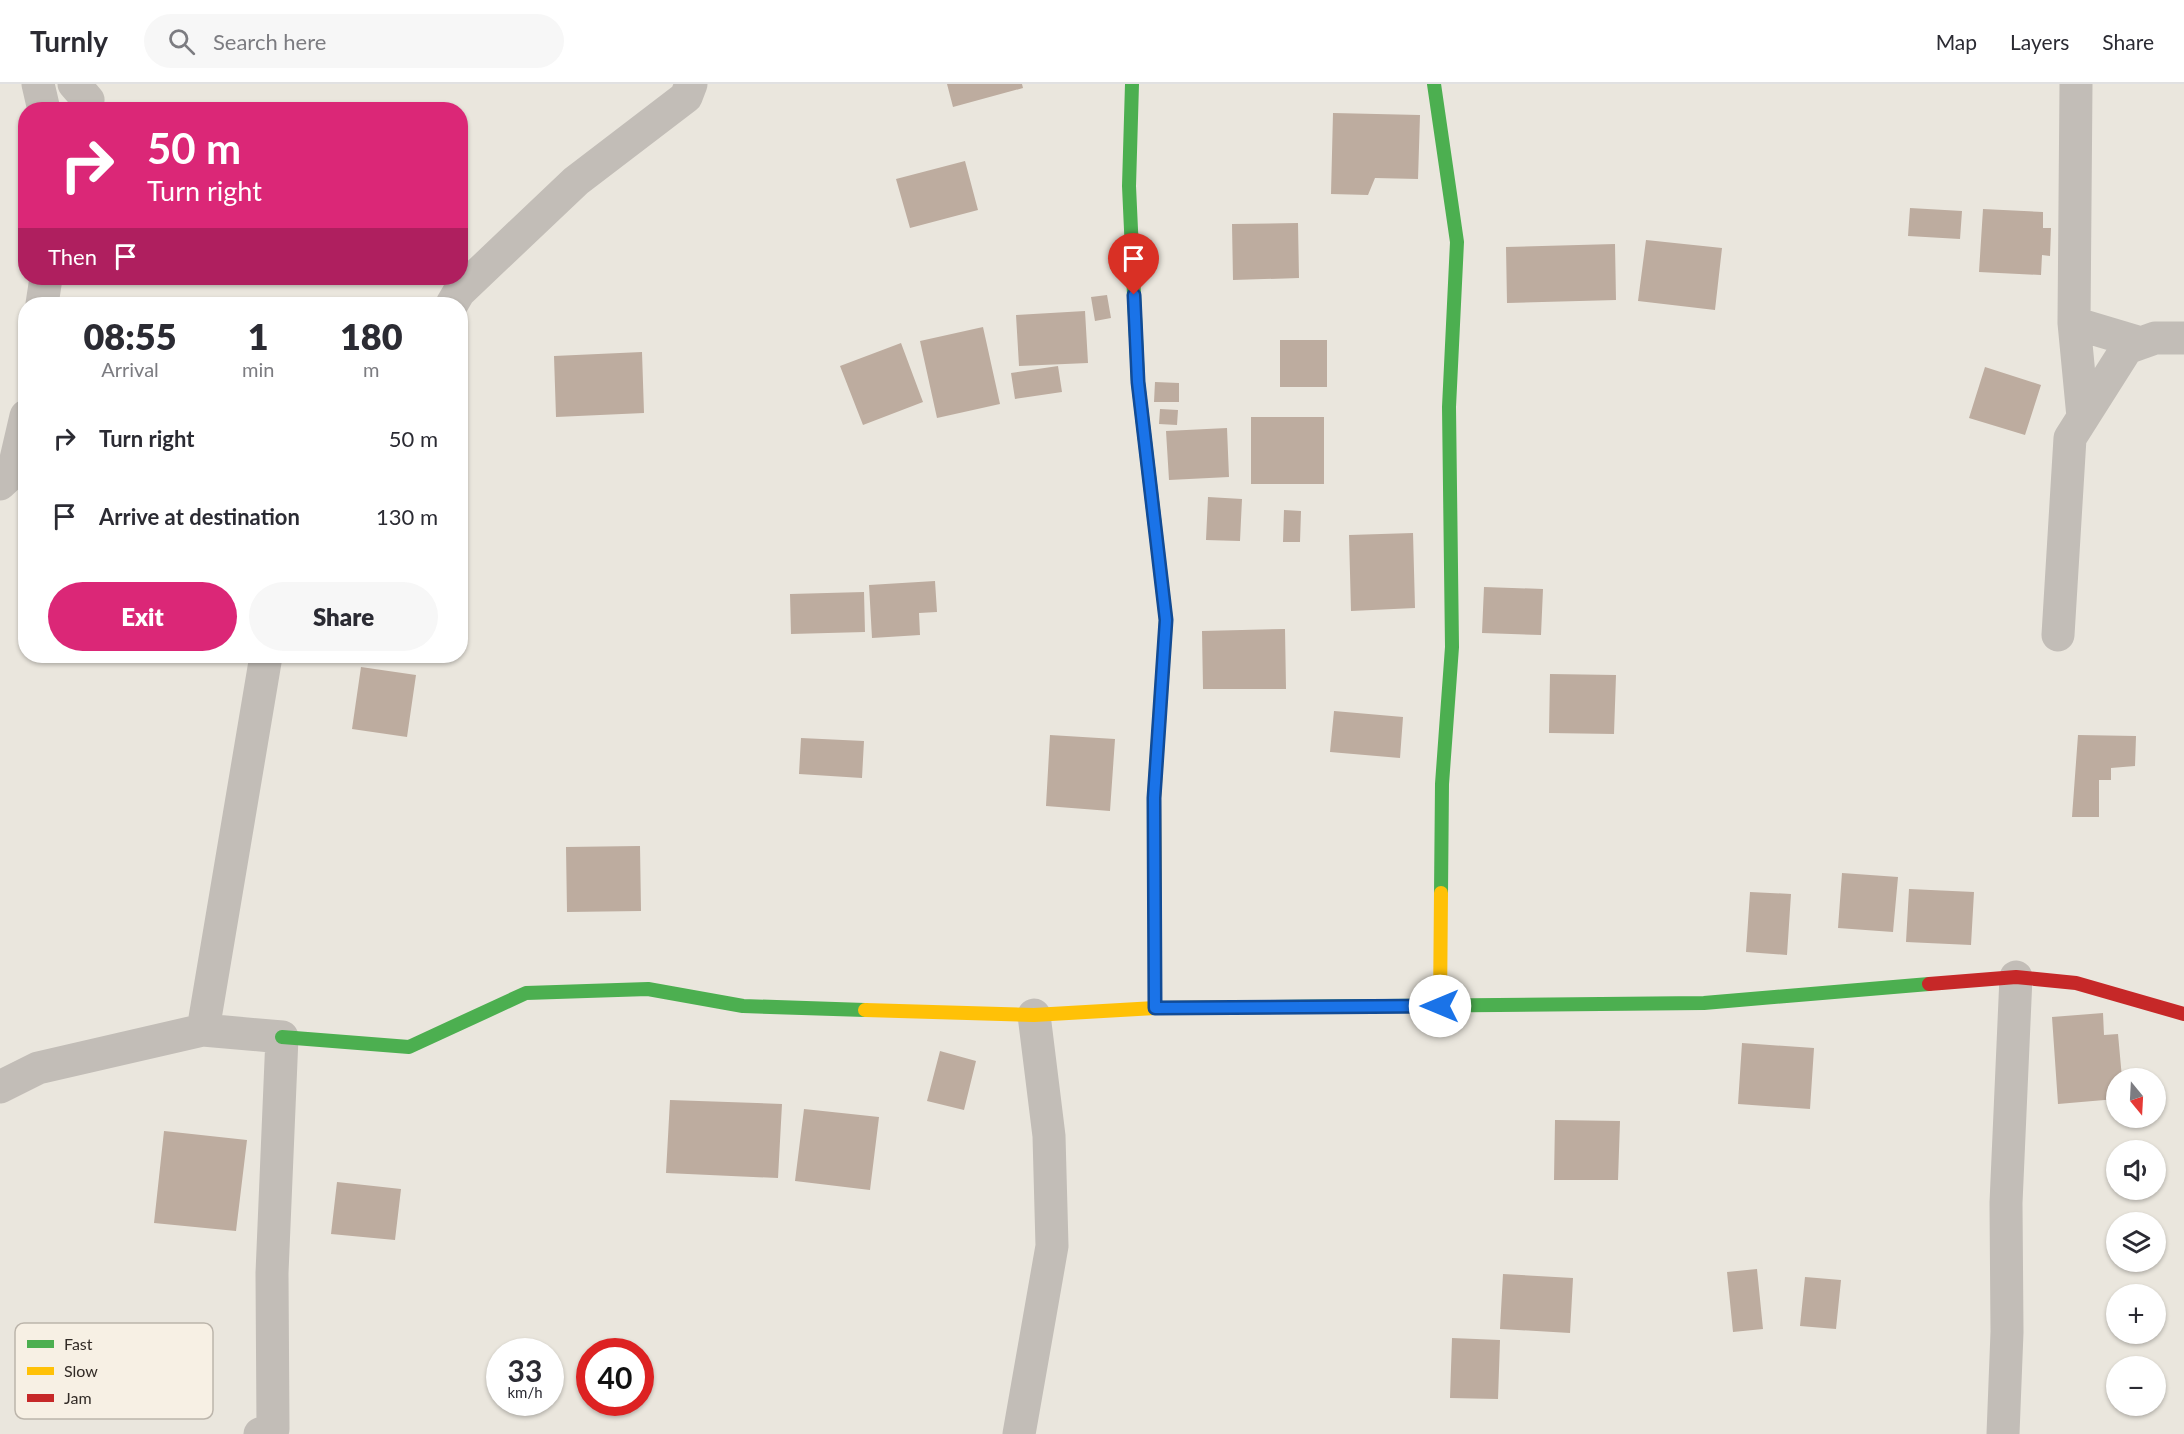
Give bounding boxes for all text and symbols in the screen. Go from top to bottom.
search box [144,14,564,68]
text: Turnly [30,24,108,58]
icon: search [165,25,198,58]
text: Search here [213,28,326,55]
text: Map [1936,29,1977,54]
text: Layers [2010,29,2069,54]
text: Share [2102,29,2154,54]
text: 50 m [147,123,241,173]
icon: right [48,126,126,204]
text: Turn right [147,174,262,207]
pin [1108,233,1159,295]
icon: arrive [109,240,142,273]
icon: arrive [1117,242,1150,275]
text: Then [48,243,97,270]
text: 08:55 [83,314,177,358]
text: 1 [248,314,269,358]
text: 180 [340,314,403,358]
text: Arrival [101,357,159,381]
text: min [242,357,274,381]
text: m [363,357,379,381]
icon: right [48,422,81,455]
text: Turn right [99,425,194,452]
text: 50 m [389,425,438,452]
icon: arrive [48,500,81,533]
text: Arrive at destination [99,503,300,530]
text: 130 m [376,503,438,530]
button: Exit [48,582,237,651]
button: Share [249,582,438,651]
position arrow [1408,974,1472,1038]
north arrow [2106,1068,2166,1128]
map controls [2106,1068,2166,1416]
button: sound [2106,1140,2166,1200]
button: layers [2106,1212,2166,1272]
button: + [2106,1284,2166,1344]
legend [15,1323,213,1419]
text: Fast [64,1334,93,1353]
speed limit sign: 40 [576,1338,654,1416]
text: 33 [508,1352,542,1388]
button: − [2106,1356,2166,1416]
text: Slow [64,1361,98,1380]
text: km/h [507,1383,543,1401]
text: Jam [64,1388,92,1407]

